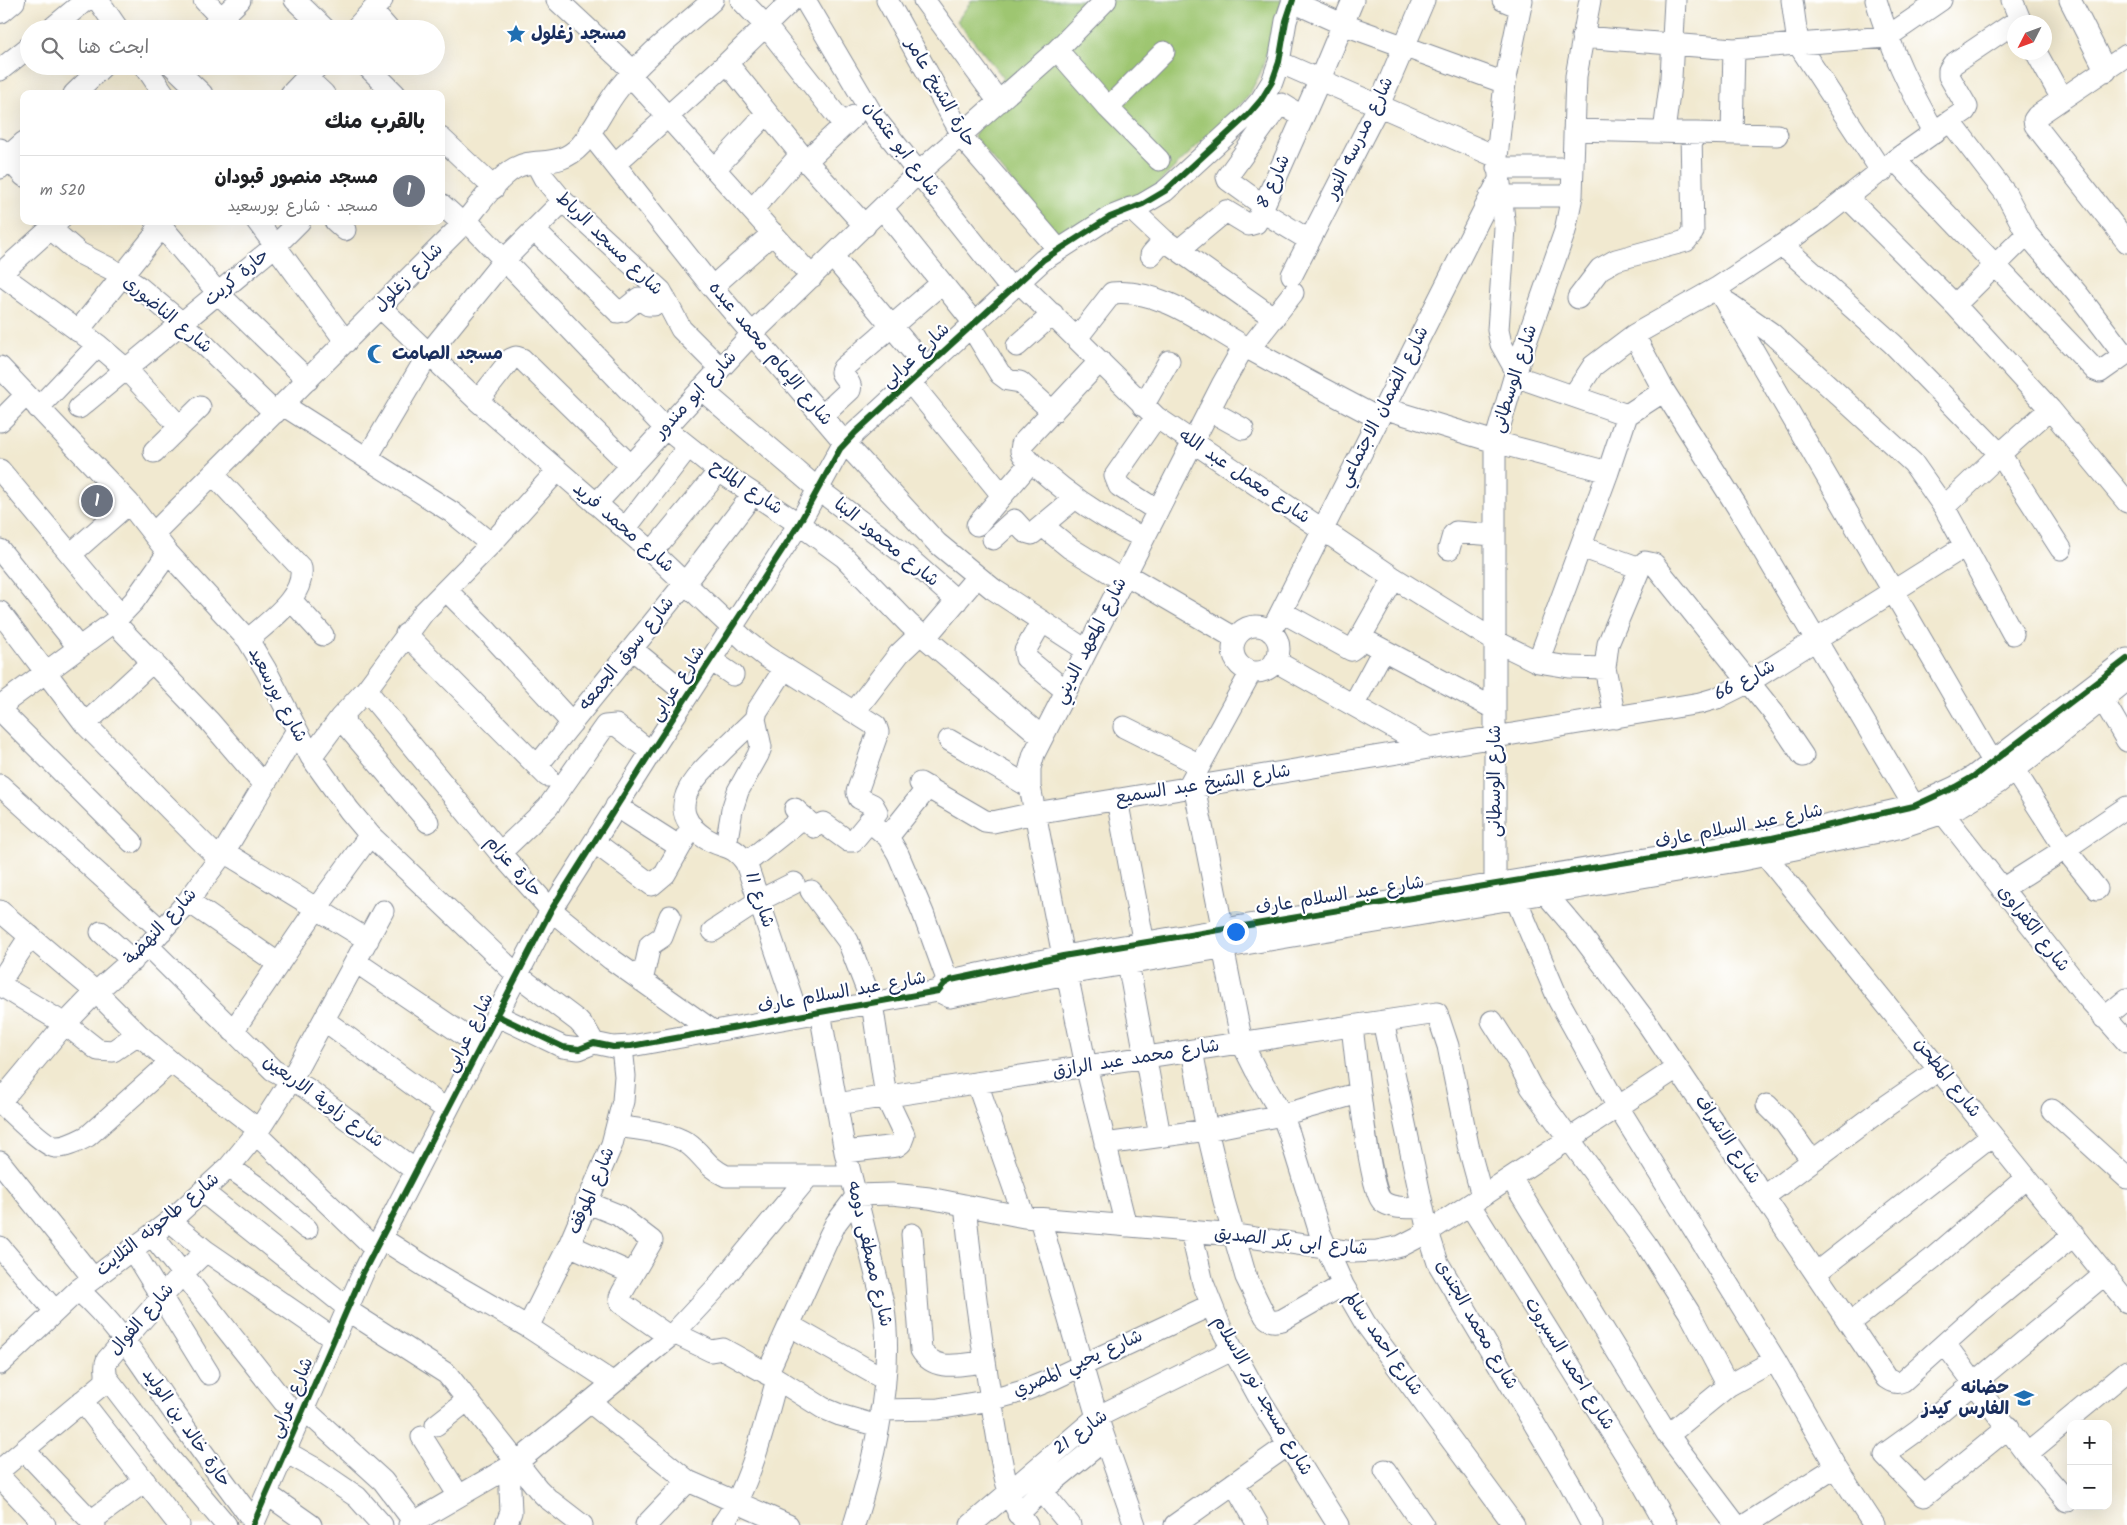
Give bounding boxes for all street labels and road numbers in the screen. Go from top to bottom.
street label: حارة الشيخ عامر [896,31,983,153]
street label: شارع مدرسه النور [1317,72,1402,206]
street label: شارع ابو عثمان [855,95,947,203]
street label: شارع 8 [1249,150,1299,214]
street label: شارع مسجد الرباط [548,185,670,303]
street label: شارع زغلول [367,236,451,320]
street label: حارة كريت [198,242,276,314]
street label: شارع الناضورى [116,269,218,361]
street label: شارع الإمام محمد عبده [701,275,839,433]
street label: شارع عرابى [875,316,957,396]
street label: شارع الضمان الاجتماعي [1331,321,1437,493]
street label: شارع الوسطانى [1484,321,1546,437]
street label: شارع ابو مندور [646,344,745,447]
street label: شارع معمل عبد الله [1172,422,1316,532]
street label: شارع الملاح [704,453,788,523]
street label: شارع محمد فريد [565,475,681,581]
street label: شارع محمود البنا [827,491,945,595]
street label: شارع المعهد الديني [1046,572,1136,710]
street label: شارع سوق الجمعه [572,590,682,718]
street label: شارع عرابى [643,640,713,728]
street label: شارع بورسعيد [240,642,314,748]
street label: شارع 66 [1709,653,1781,709]
street label: شارع الوسطانى [1481,725,1510,837]
street label: شارع الشيخ عبد السميع [1113,757,1293,813]
street label: شارع عبد السلام عارف [1652,796,1826,858]
street label: حارة عزام [477,829,549,905]
street label: شارع 11 [736,868,782,932]
street label: شارع عبد السلام عارف [1253,868,1427,924]
street label: شارع الكفراوى [1989,879,2077,979]
street label: شارع النهضة [117,882,205,972]
street label: شارع عبد السلام عارف [755,964,929,1022]
street label: شارع عرابى [438,988,502,1078]
street label: شارع محمد عبد الرازق [1050,1031,1222,1087]
street label: شارع المطحن [1906,1031,1988,1125]
street label: شارع زاوية الاربعين [256,1048,390,1156]
street label: شارع الاشراف [1686,1089,1768,1191]
street label: شارع الموقف [561,1143,623,1239]
street label: شارع طاحونه التلايت [90,1166,226,1284]
street label: شارع مصطفى دومه [838,1178,900,1330]
street label: شارع ابى بكر الصديق [1213,1220,1369,1264]
street label: شارع محمد الجندى [1427,1254,1525,1396]
street label: شارع الفوال [102,1277,182,1363]
street label: شارع احمد سالم [1336,1286,1430,1402]
street label: شارع احمد السبروت [1516,1292,1622,1436]
street label: شارع مسجد نور الاسلام [1204,1310,1320,1482]
street label: شارع يحيي المصري [1008,1322,1148,1406]
street label: شارع عرابى [262,1353,322,1443]
street label: حارة خالد بن الوليد [134,1362,238,1494]
street label: شارع 21 [1047,1403,1115,1463]

